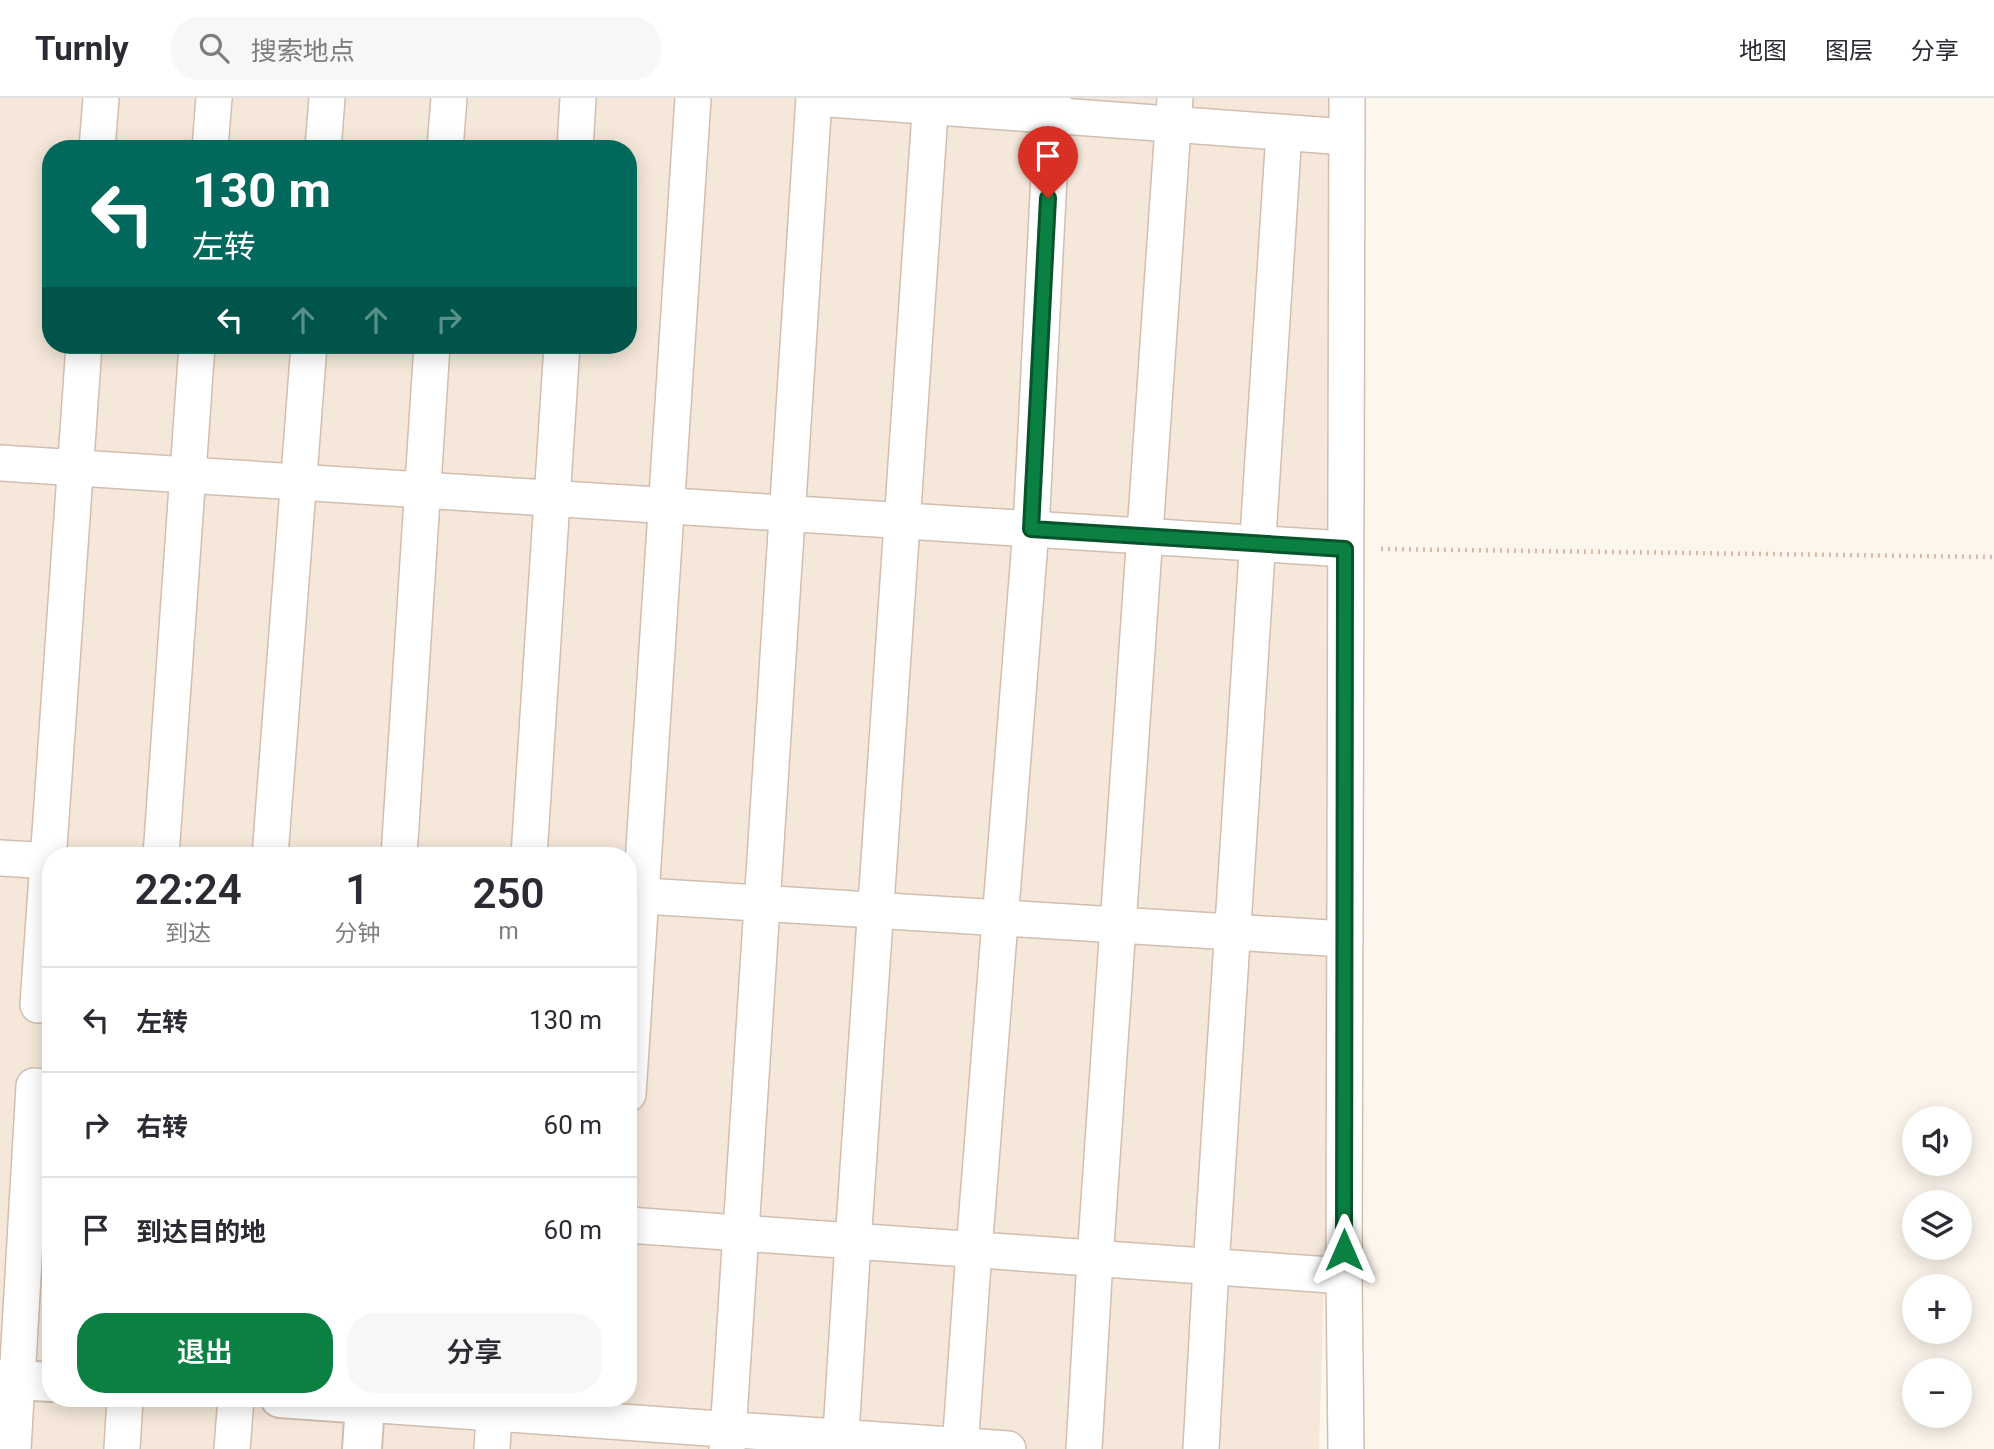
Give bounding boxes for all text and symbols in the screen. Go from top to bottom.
search box [171,17,661,80]
text: Turnly [35,29,129,68]
icon: search [195,29,233,67]
text: 搜索地点 [251,36,355,66]
text: 地图 [1739,37,1787,65]
text: 图层 [1825,37,1873,65]
text: 分享 [1911,37,1959,65]
pin [1018,126,1078,198]
icon: arrive [1029,137,1067,175]
text: 130 m [192,162,331,219]
icon: left [77,168,168,259]
text: 左转 [192,228,256,266]
icon: left [211,301,249,339]
icon: ahead [284,301,322,339]
icon: ahead [357,301,395,339]
icon: right [430,301,468,339]
text: 22:24 [134,865,242,914]
text: 1 [345,865,369,914]
text: 250 [473,869,545,918]
text: m [499,918,519,945]
text: 到达 [165,920,211,947]
text: 分钟 [334,920,380,947]
icon: left [77,1001,115,1039]
text: 130 m [529,1005,602,1035]
text: 左转 [136,1007,188,1037]
icon: right [77,1106,115,1144]
map controls [1902,1106,1972,1428]
button: sound [1902,1106,1972,1176]
text: 60 m [544,1110,602,1140]
text: 右转 [136,1112,188,1142]
button: layers [1902,1190,1972,1260]
icon: arrive [77,1211,115,1249]
position arrow [1307,1213,1381,1287]
text: 60 m [544,1215,602,1245]
text: 到达目的地 [136,1217,266,1247]
button: + [1902,1274,1972,1344]
button: 退出 [77,1313,333,1393]
button: 分享 [347,1313,602,1393]
button: − [1902,1358,1972,1428]

